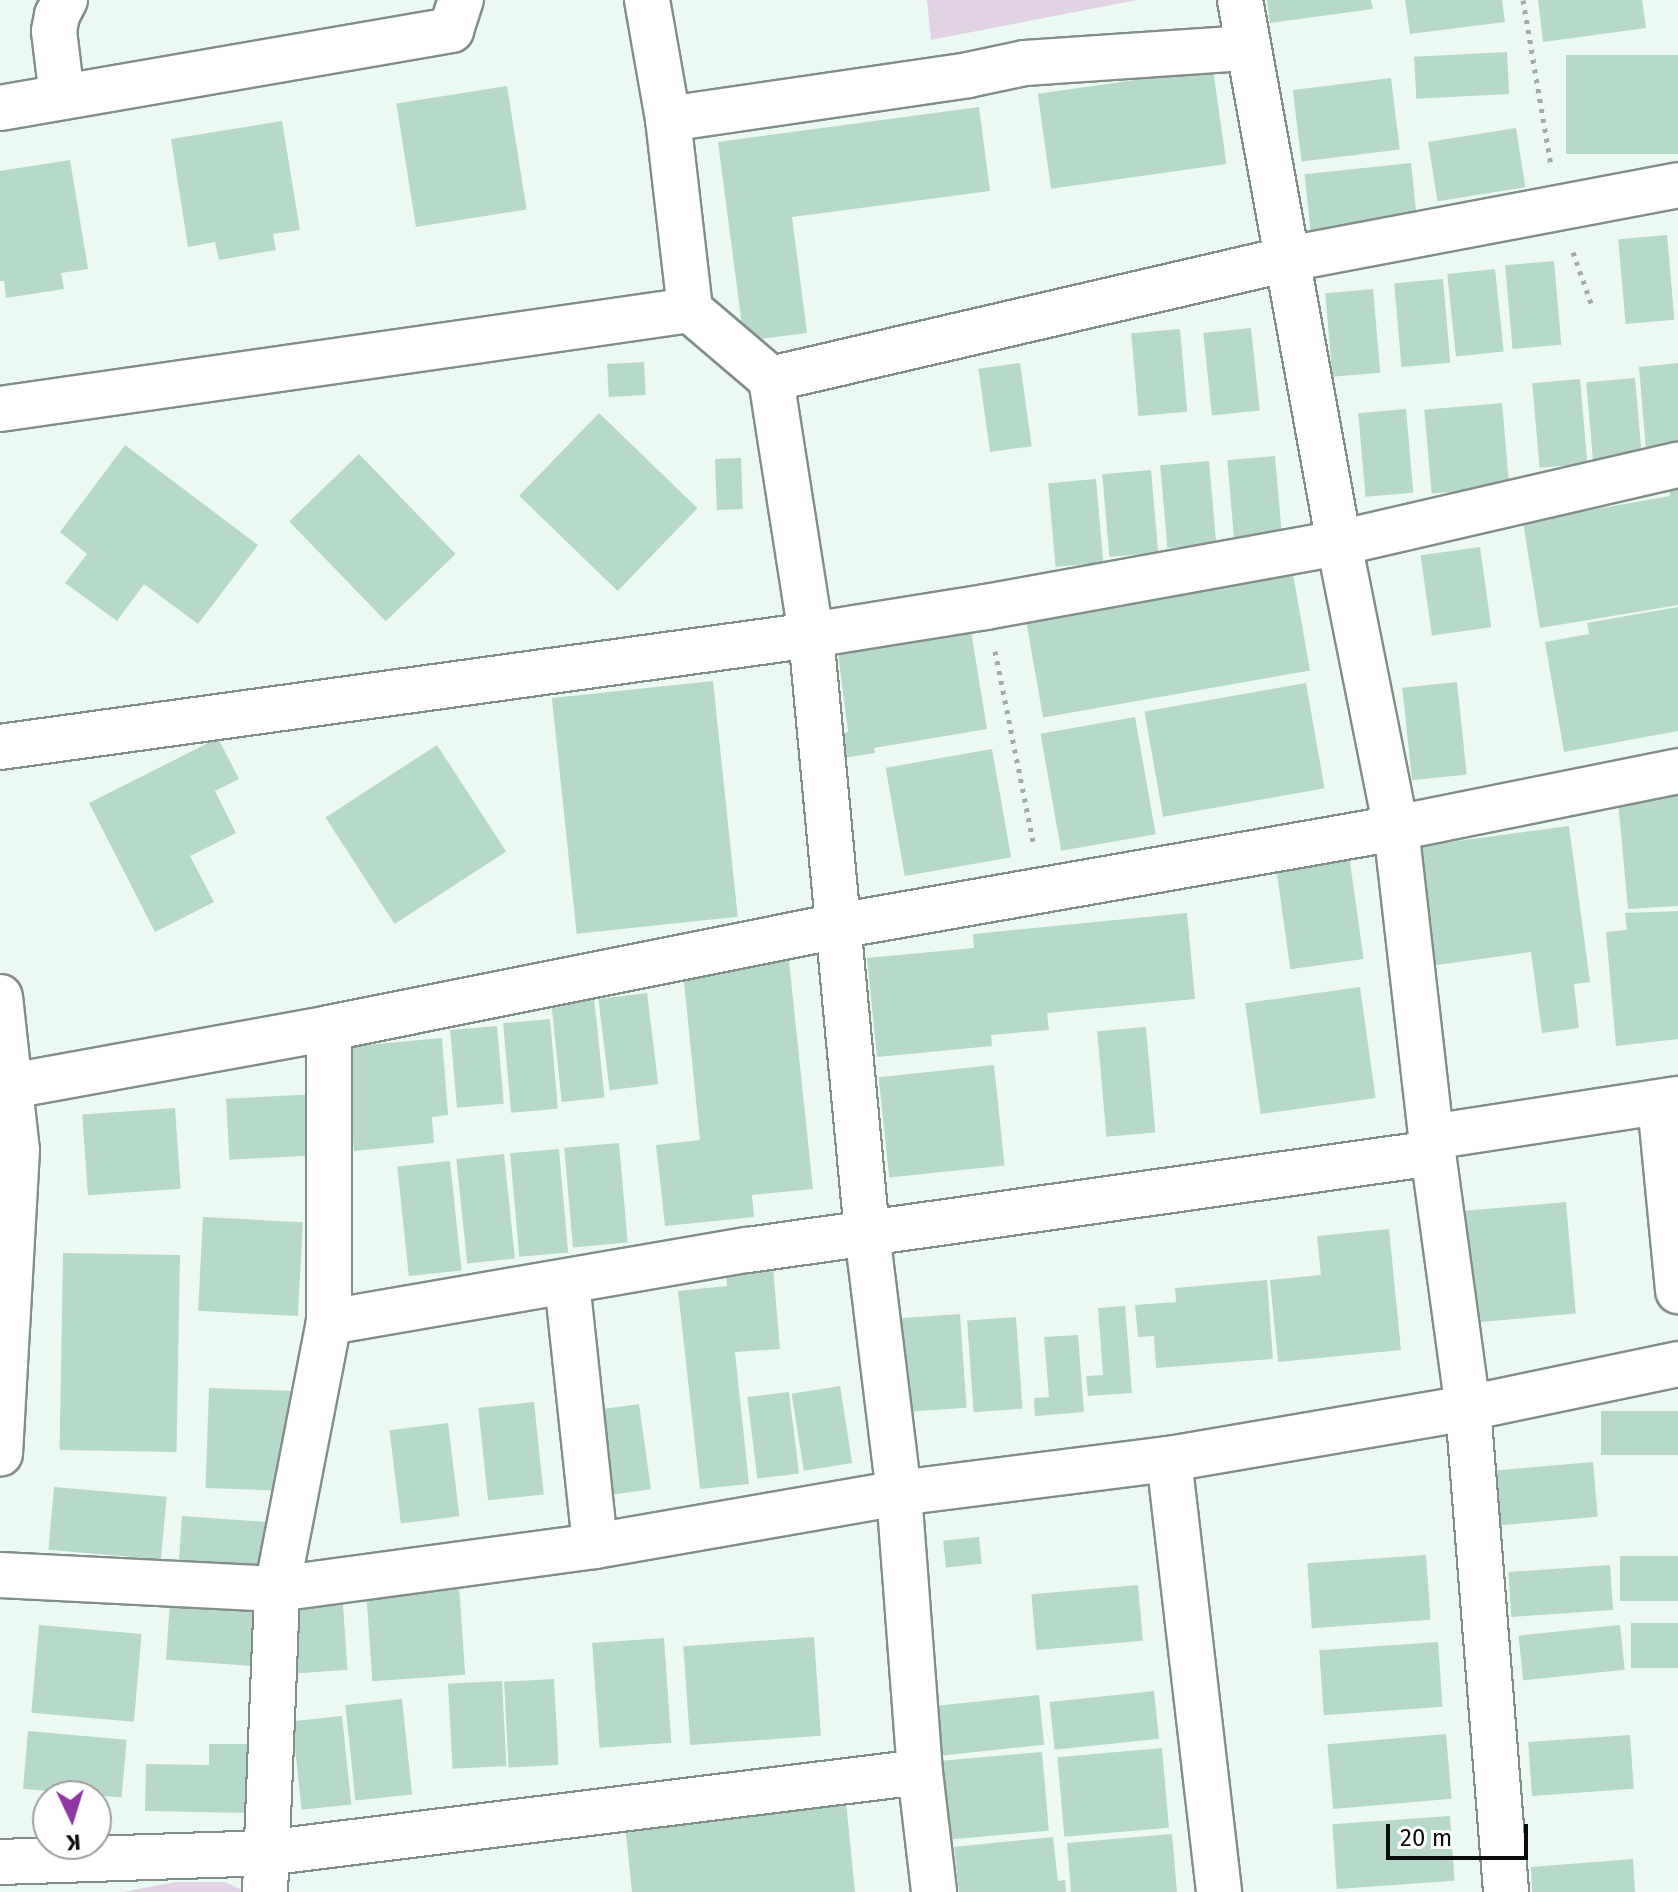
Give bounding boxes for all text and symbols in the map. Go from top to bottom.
north arrow [32,1780,112,1860]
scale bar [1390,1808,1532,1858]
text: 20 m [1400,1824,1452,1852]
text: K [66,1828,81,1856]

